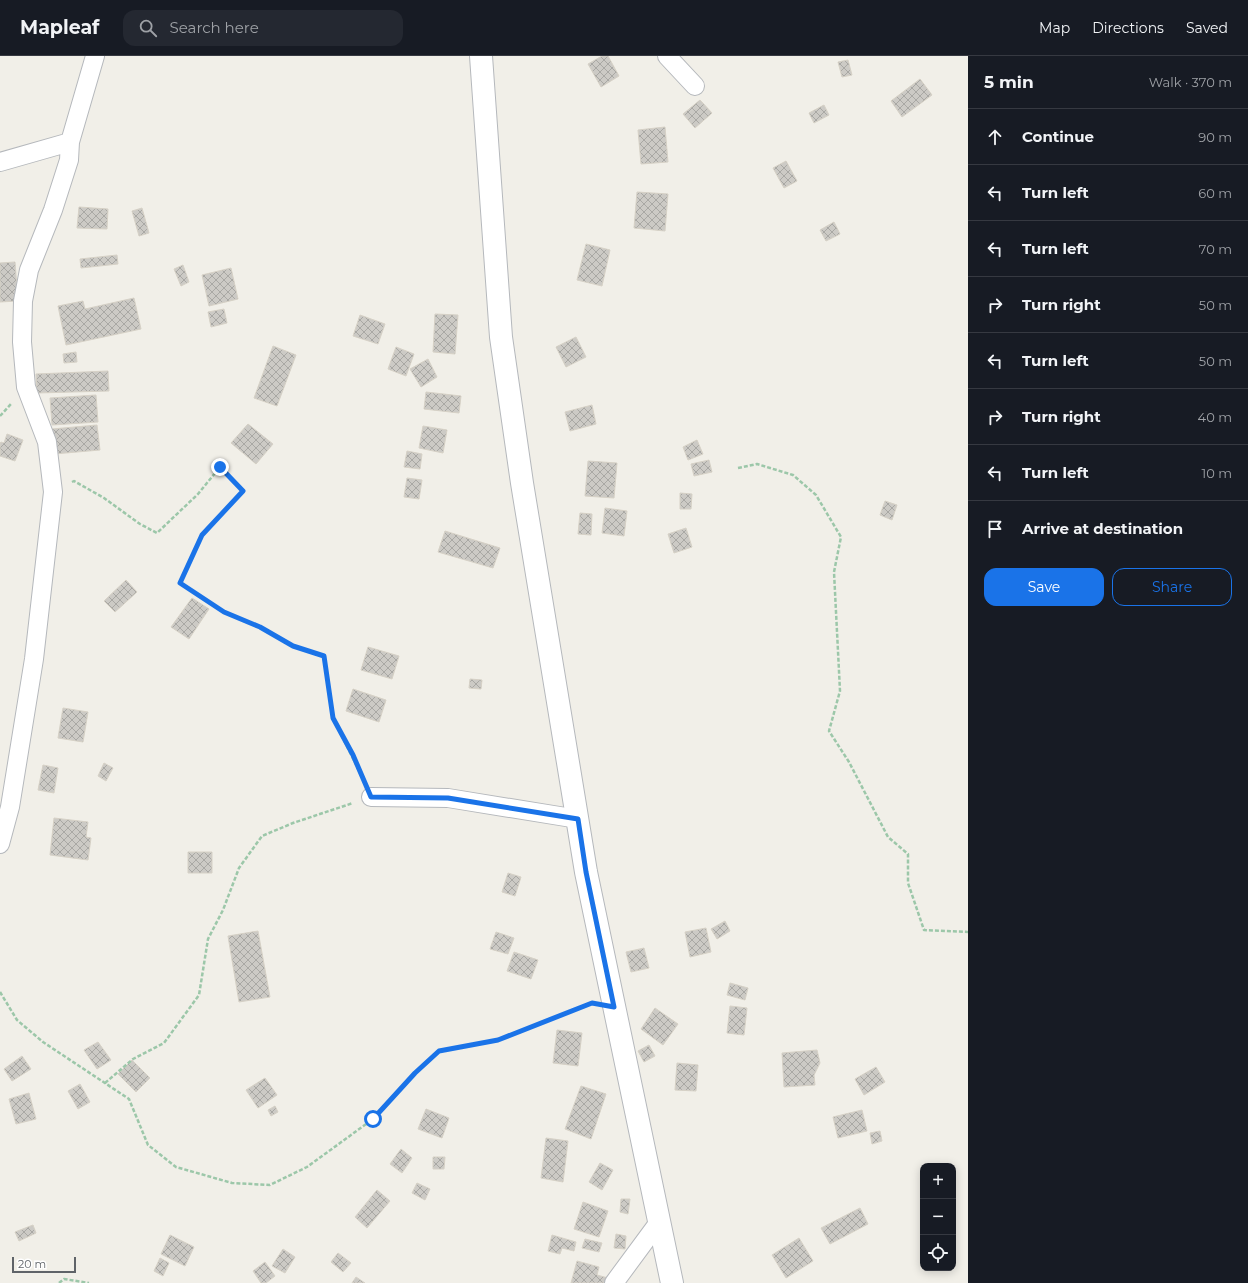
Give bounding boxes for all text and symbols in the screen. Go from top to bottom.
search box [123,10,403,46]
text: Mapleaf [20,16,99,39]
icon: search [137,17,159,39]
text: Search here [169,18,259,37]
text: Map [1039,19,1070,37]
text: Directions [1092,19,1164,37]
text: Saved [1186,19,1228,37]
text: 5 min [984,72,1034,92]
text: Walk · 370 m [1149,74,1232,90]
icon: ahead [984,126,1006,148]
text: Continue [1022,127,1094,146]
text: 90 m [1198,129,1232,145]
icon: left [984,182,1006,204]
text: Turn left [1022,183,1089,202]
text: 60 m [1198,185,1232,201]
icon: left [984,238,1006,260]
text: Turn left [1022,239,1089,258]
text: 70 m [1199,241,1232,257]
icon: right [984,294,1006,316]
text: Turn right [1022,295,1101,314]
text: 50 m [1199,297,1232,313]
icon: left [984,350,1006,372]
text: Turn left [1022,351,1089,370]
text: 50 m [1199,353,1232,369]
icon: right [984,406,1006,428]
text: Turn right [1022,407,1101,426]
text: 40 m [1198,409,1232,425]
route end [211,458,229,476]
icon: left [984,462,1006,484]
text: Turn left [1022,463,1089,482]
text: 10 m [1202,465,1232,481]
icon: arrive [984,518,1006,540]
text: Arrive at destination [1022,519,1183,538]
button: Save [984,568,1104,606]
button: Share [1112,568,1232,606]
route start [364,1110,382,1128]
map controls [920,1163,956,1271]
button: + [920,1163,956,1199]
button: − [920,1199,956,1235]
button: locate [920,1235,956,1271]
scale bar [12,1255,76,1274]
text: 20 m [18,1257,46,1271]

